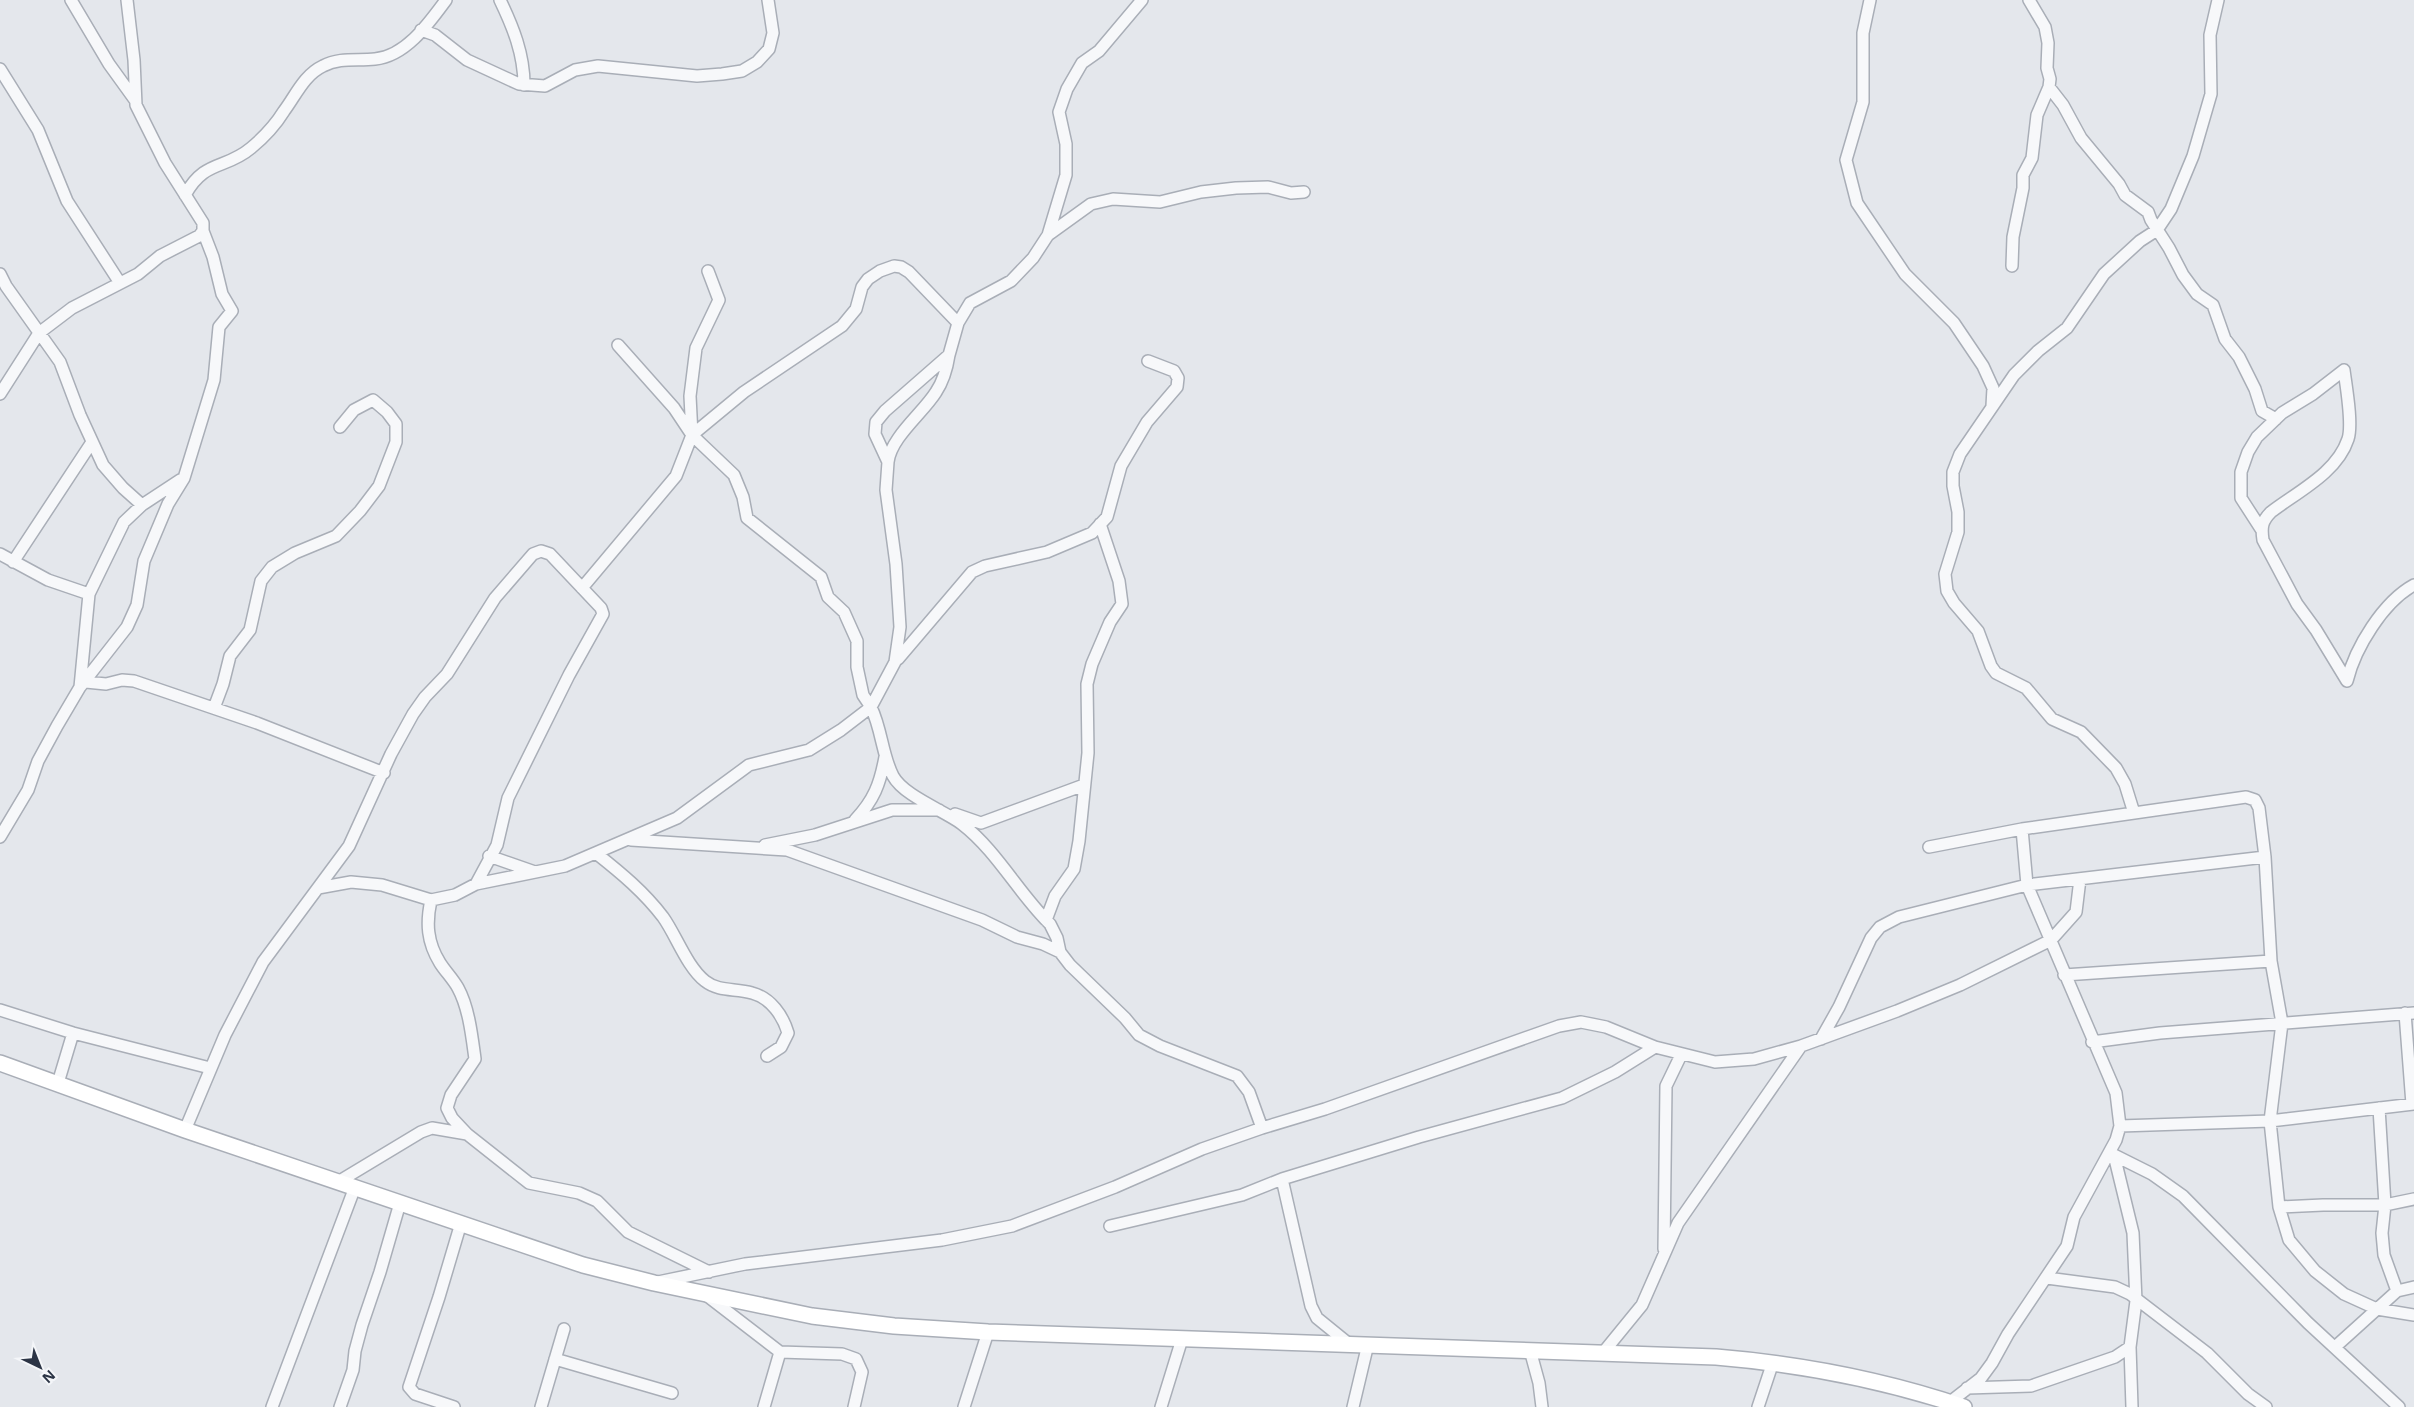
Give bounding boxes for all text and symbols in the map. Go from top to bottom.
north arrow [15,1342,65,1392]
text: N [39,1366,60,1388]

